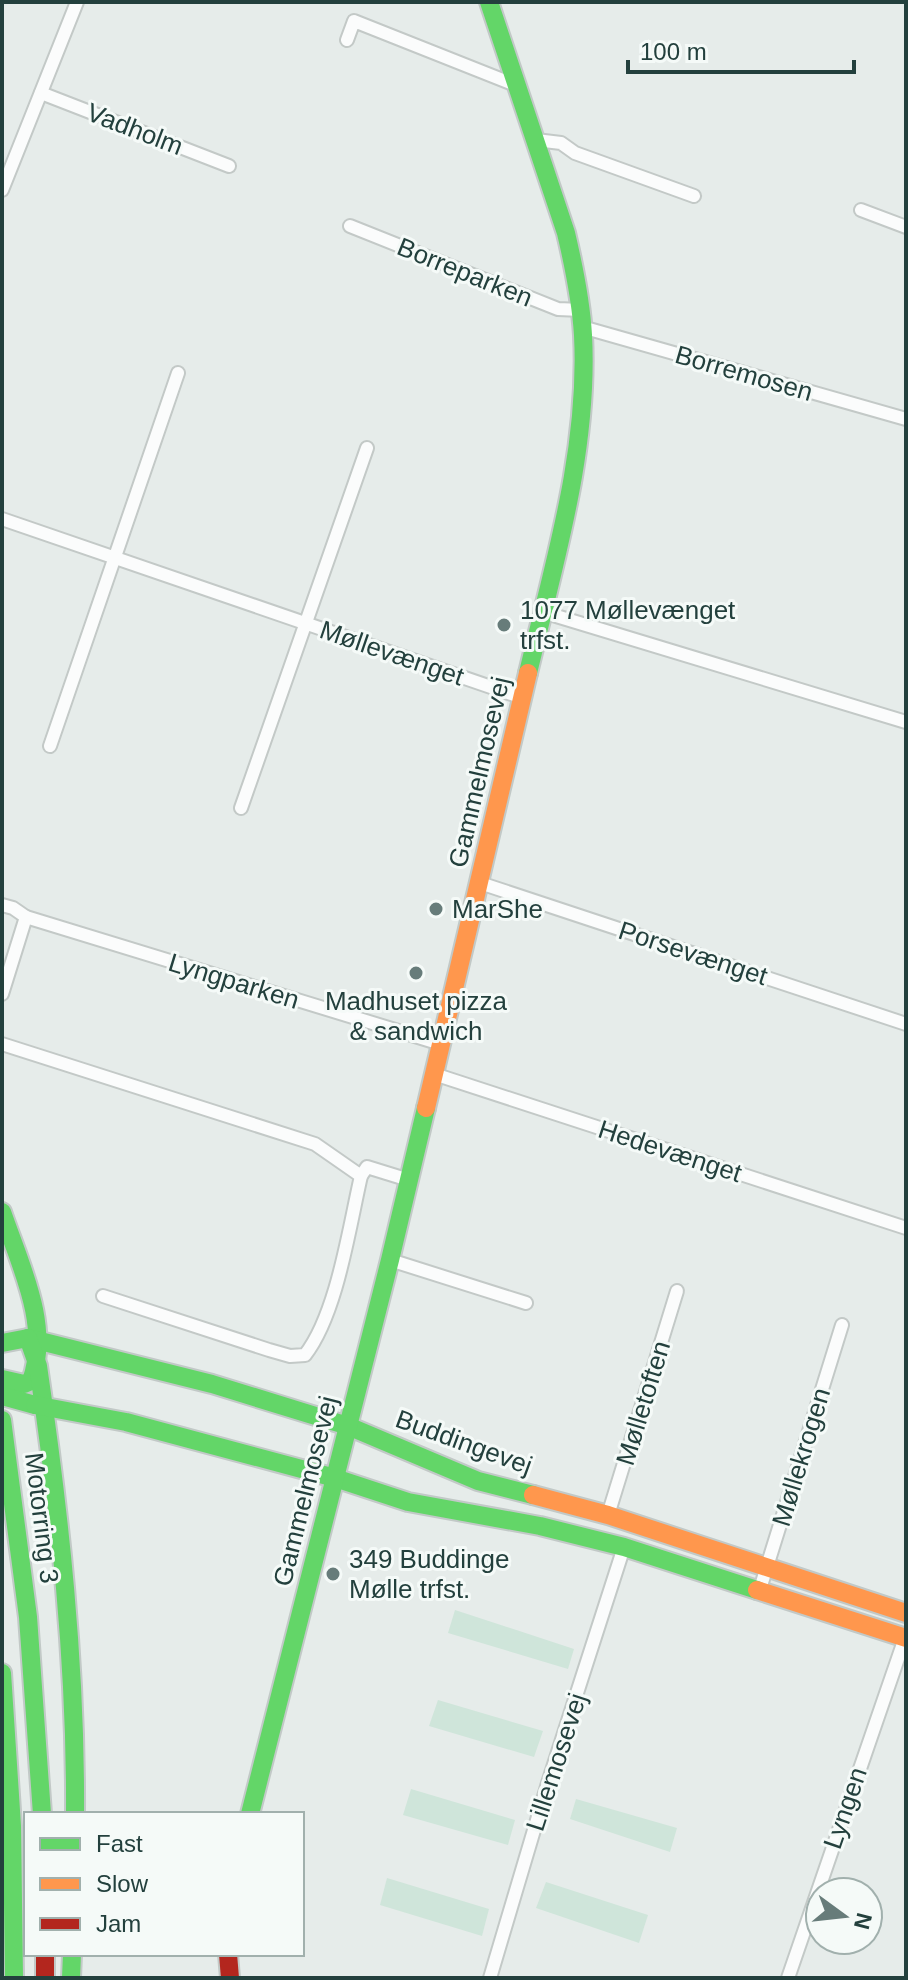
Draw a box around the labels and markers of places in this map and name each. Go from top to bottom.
place label: 1077 Møllevænget trfst. [520,595,736,655]
marker: 1077 Møllevænget trfst. [495,616,513,634]
place label: MarShe [452,894,543,924]
marker: MarShe [427,900,445,918]
marker: Madhuset pizza & sandwich [407,964,425,982]
place label: Madhuset pizza & sandwich [325,986,508,1046]
place label: 349 Buddinge Mølle trfst. [349,1544,509,1604]
marker: 349 Buddinge Mølle trfst. [324,1565,342,1583]

